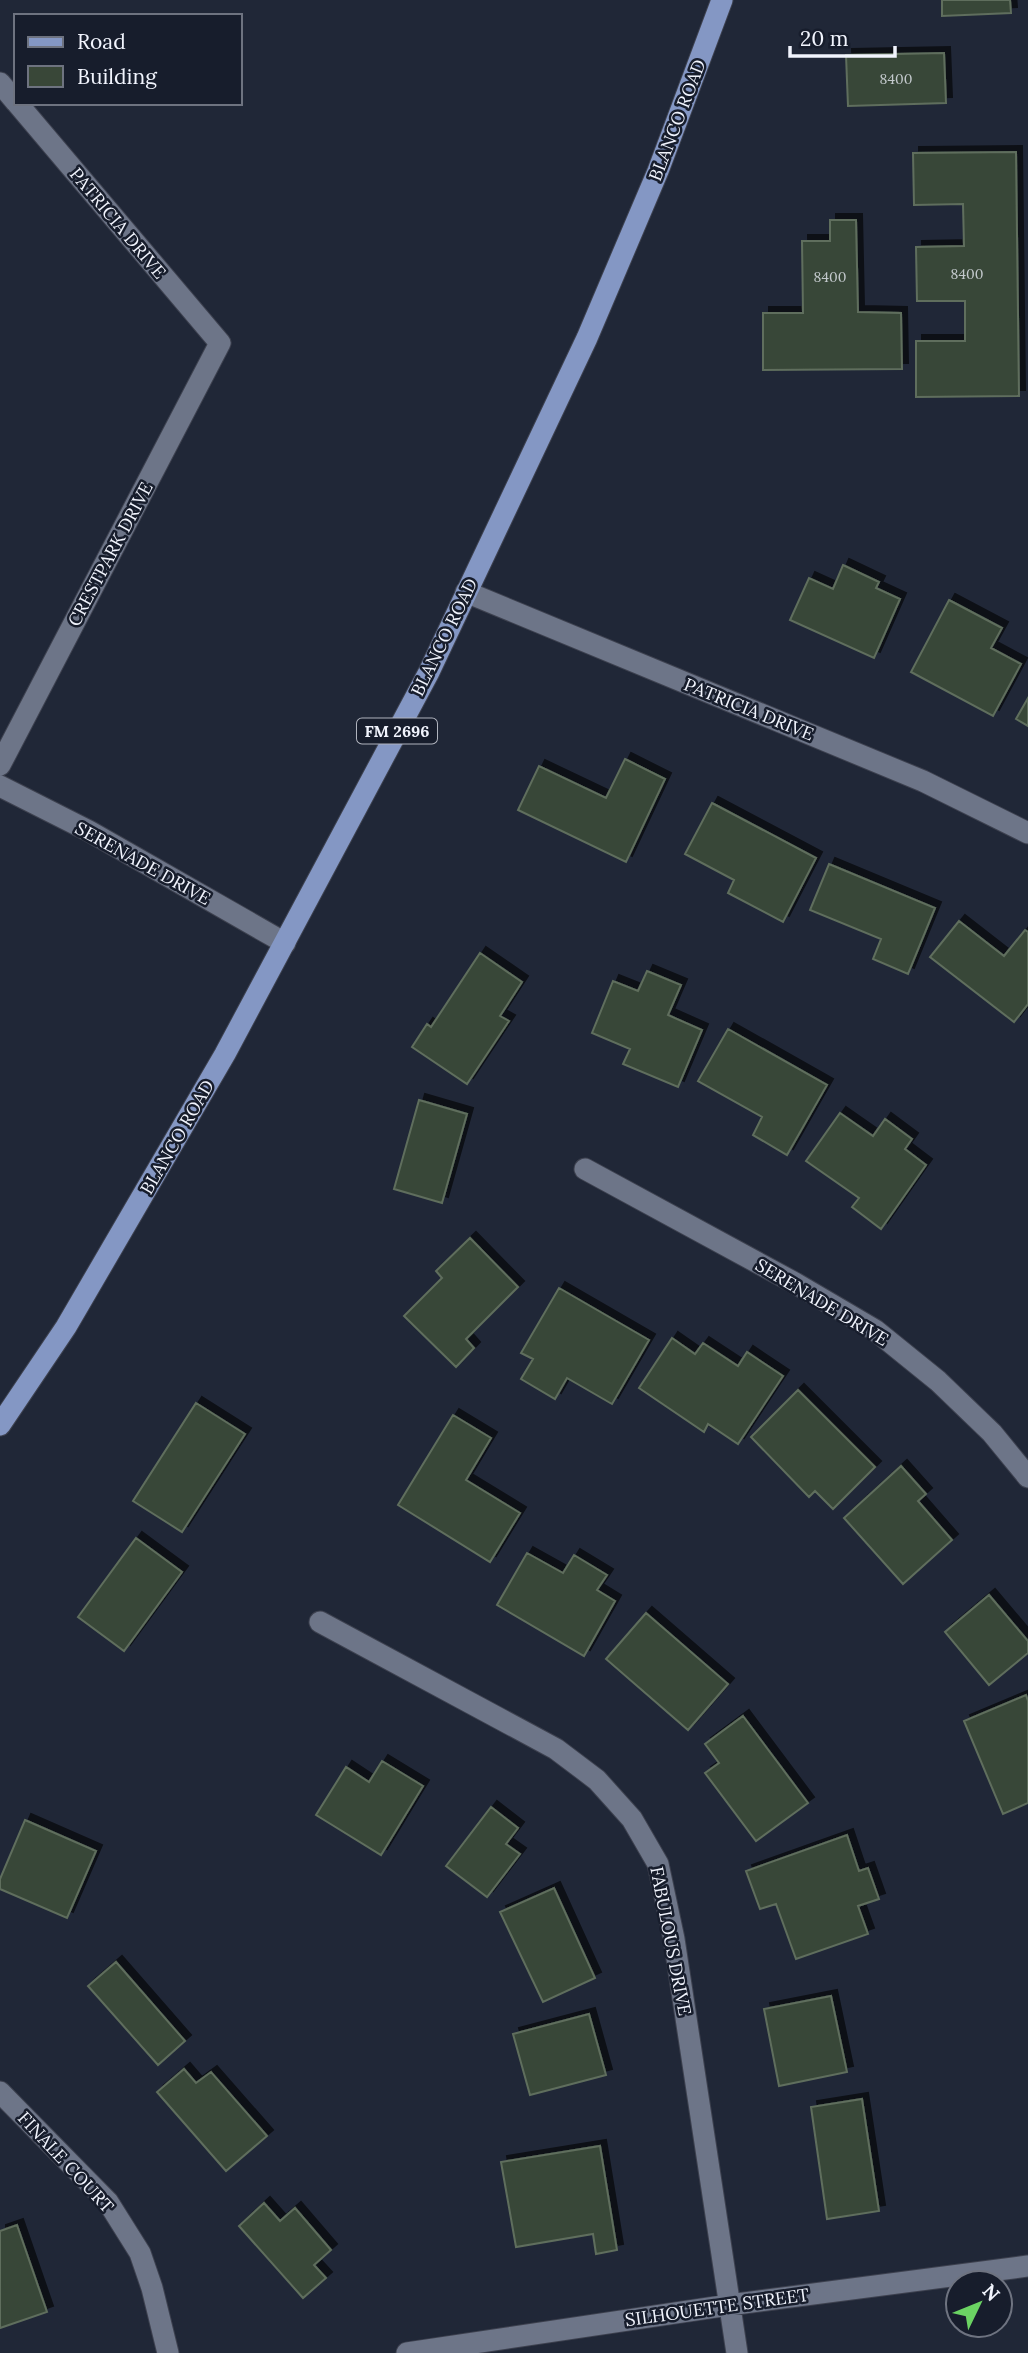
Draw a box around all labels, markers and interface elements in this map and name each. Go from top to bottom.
legend [14,14,242,105]
scale bar [790,14,895,58]
text: 20 m [800,25,849,52]
text: Road [77,28,126,55]
street label: BLANCO ROAD [643,56,711,184]
text: Building [77,63,157,90]
house number: 8400 [880,70,912,88]
street label: PATRICIA DRIVE [65,163,171,283]
house number: 8400 [951,265,983,283]
house number: 8400 [814,268,846,286]
street label: CRESTPARK DRIVE [62,478,158,630]
street label: BLANCO ROAD [406,574,482,700]
street label: PATRICIA DRIVE [681,672,817,746]
road number: FM 2696 [357,718,437,744]
street label: SERENADE DRIVE [71,816,215,910]
street label: BLANCO ROAD [135,1076,219,1198]
street label: SERENADE DRIVE [751,1253,893,1351]
street label: FABULOUS DRIVE [645,1865,697,2017]
street label: FINALE COURT [13,2106,119,2218]
north arrow [944,2269,1014,2339]
text: N [978,2279,1005,2306]
street label: SILHOUETTE STREET [624,2283,811,2331]

